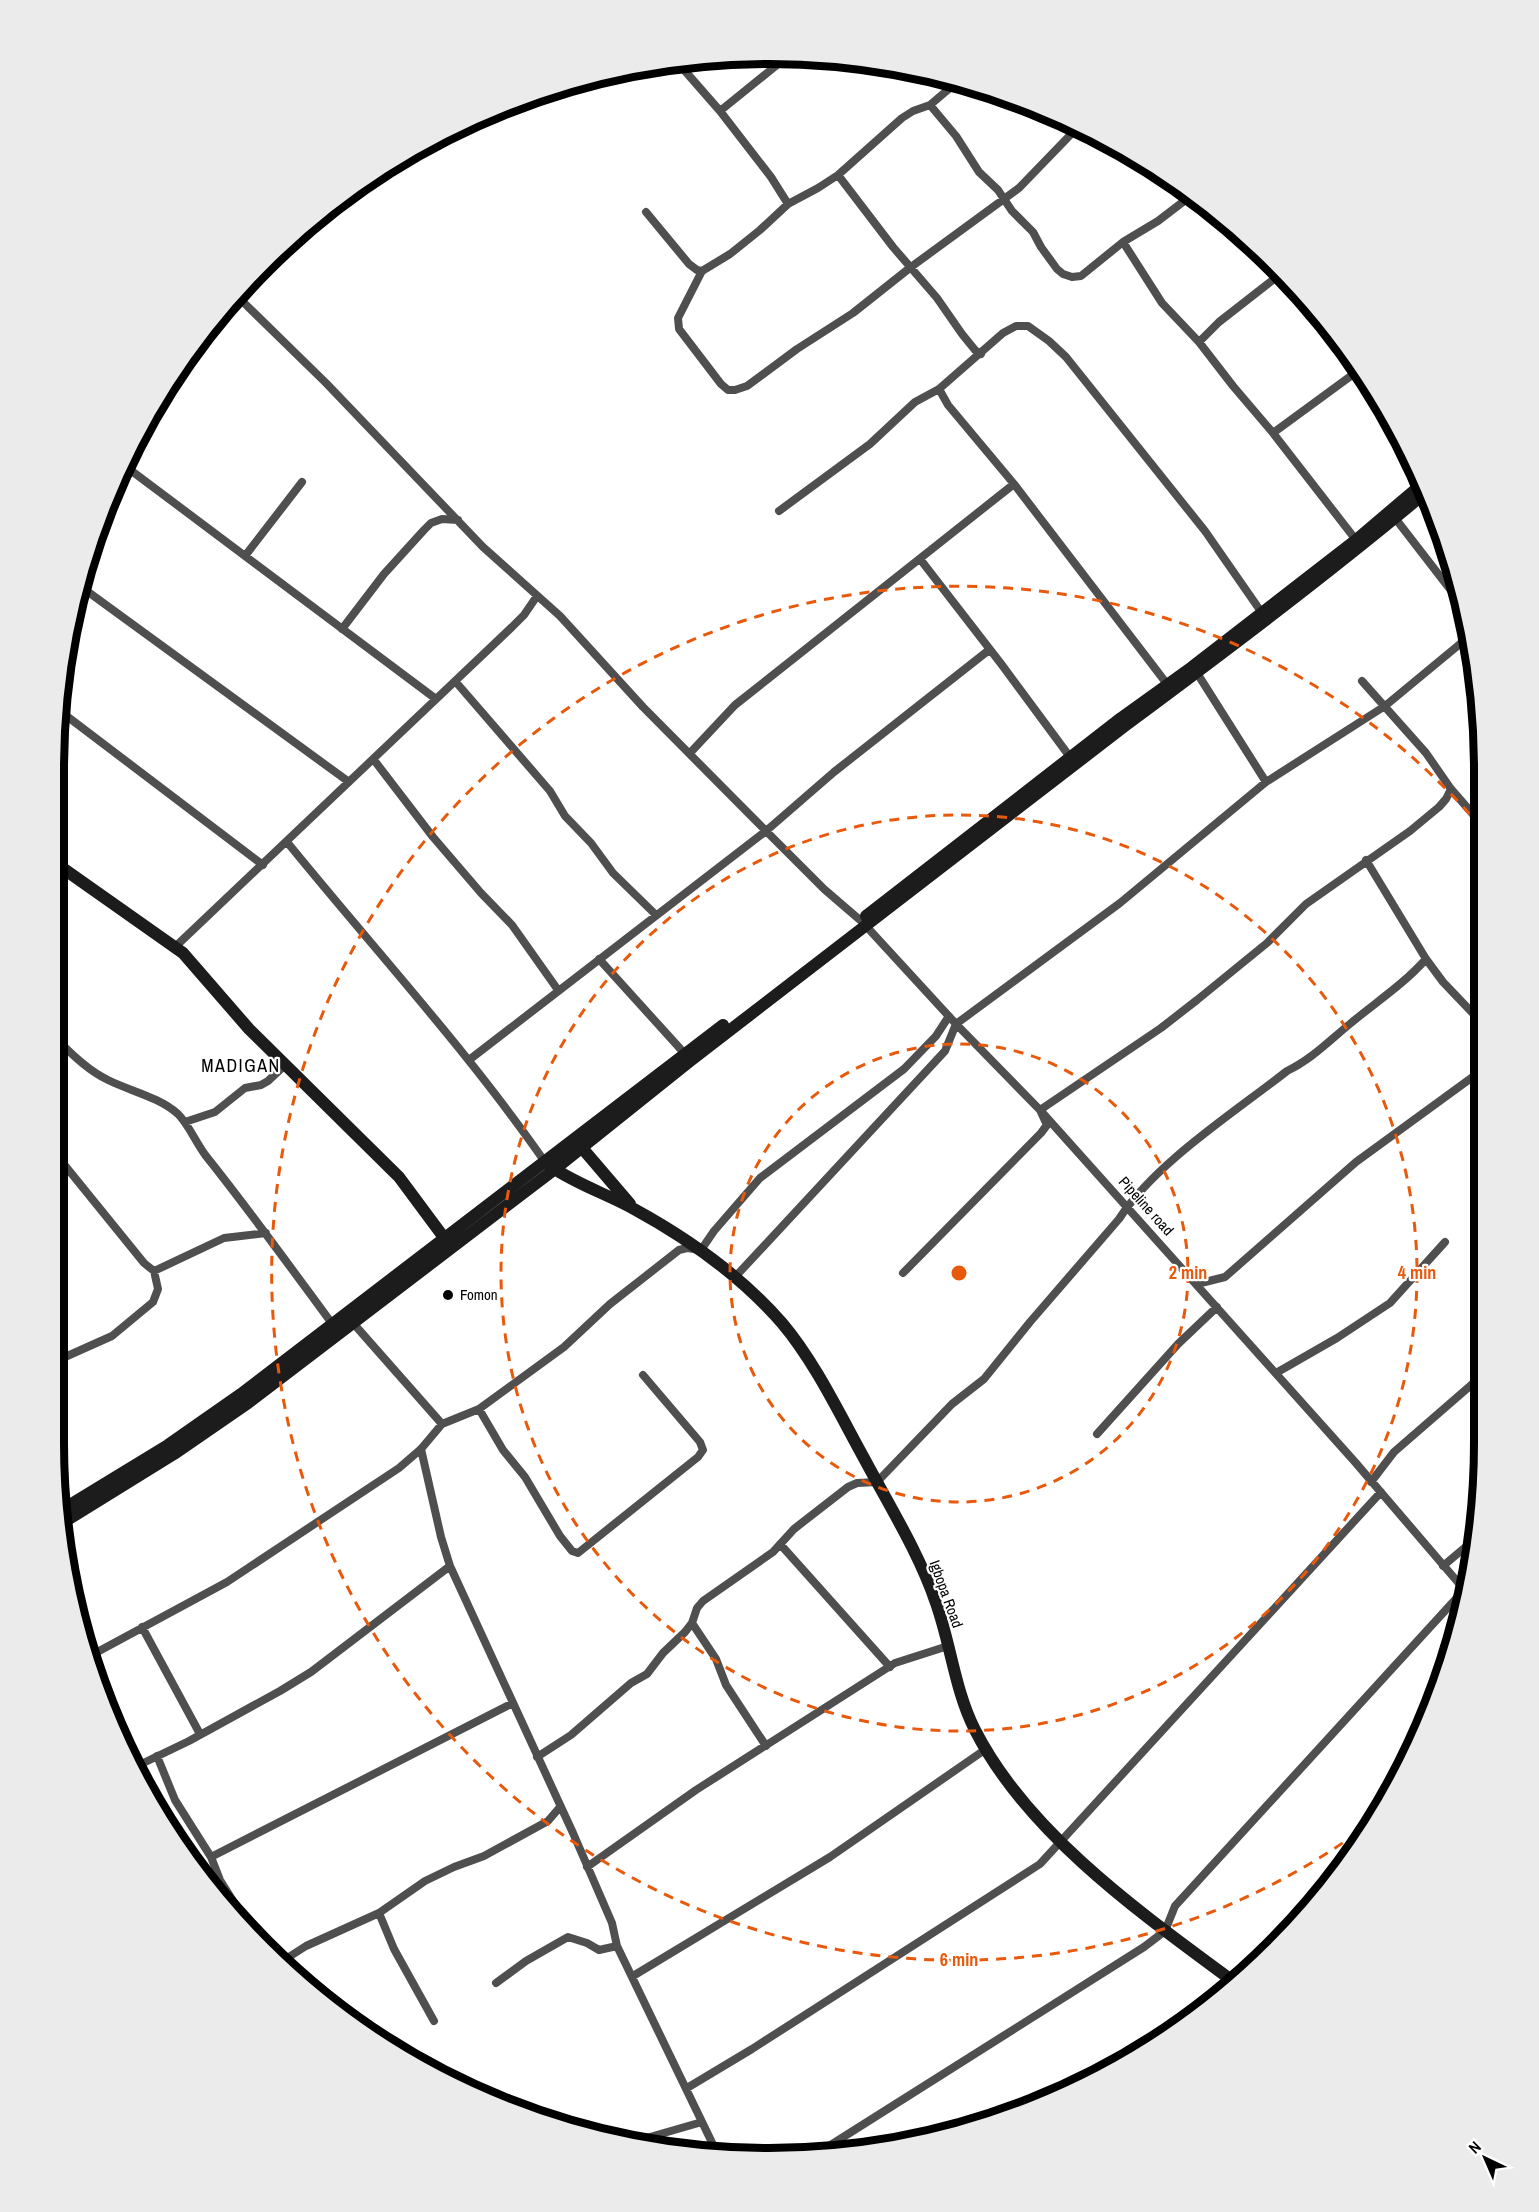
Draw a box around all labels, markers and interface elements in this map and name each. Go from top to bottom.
district label: MADIGAN [201,1053,281,1078]
street label: Pipeline road [1114,1171,1179,1240]
text: 2 min [1169,1260,1207,1285]
text: 4 min [1398,1260,1436,1285]
centre of rings [949,1263,969,1283]
place label: Fomon [460,1284,498,1305]
marker: Fomon [441,1288,455,1302]
street label: Igbopa Road [925,1557,968,1631]
text: 6 min [940,1947,978,1972]
north arrow [1455,2128,1515,2188]
text: N [1464,2136,1486,2158]

